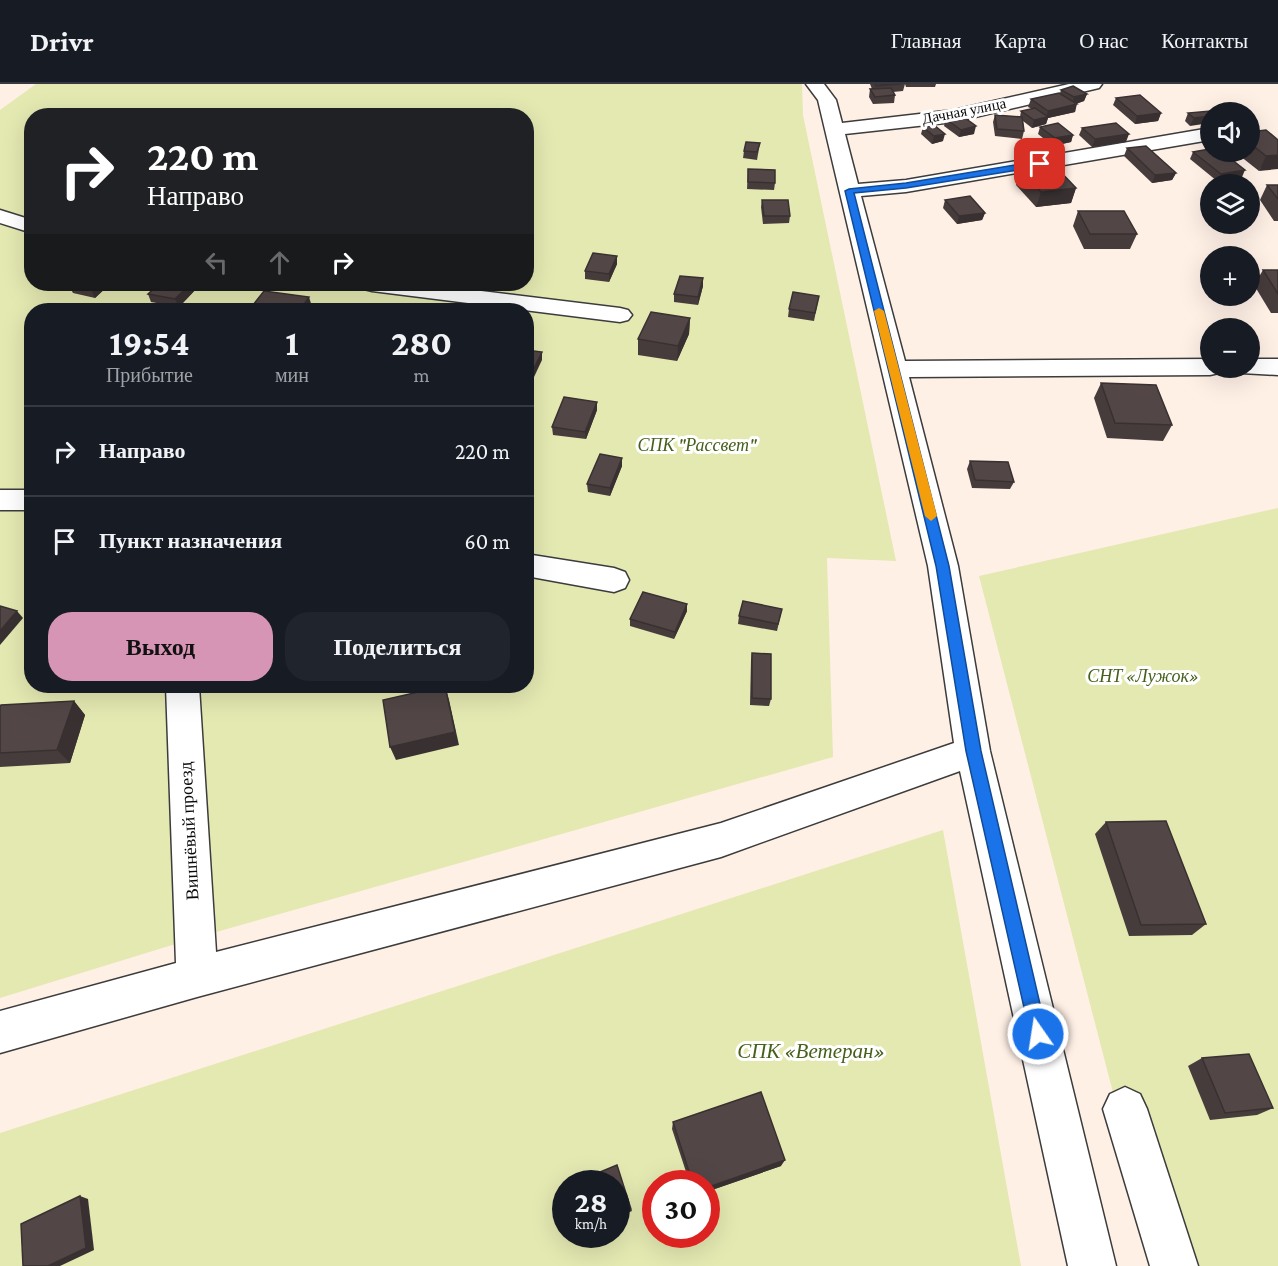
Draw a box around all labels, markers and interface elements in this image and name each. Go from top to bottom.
text: Drivr [30,26,94,57]
text: Главная [891,29,961,53]
text: Карта [994,29,1046,53]
text: О нас [1079,29,1128,53]
text: Контакты [1161,29,1248,53]
street label: Дачная улица [921,95,1008,127]
map controls [1200,102,1260,378]
button: sound [1200,102,1260,162]
icon: right [48,132,126,210]
text: 220 m [147,132,258,179]
pin [1014,138,1065,189]
icon: arrive [1023,147,1056,180]
button: layers [1200,174,1260,234]
text: Направо [147,181,244,211]
icon: left [200,246,233,279]
icon: ahead [263,246,296,279]
icon: right [326,246,359,279]
button: + [1200,246,1260,306]
button: − [1200,318,1260,378]
text: 19:54 [109,323,190,363]
text: 1 [285,323,299,363]
text: 280 [391,323,452,363]
text: Прибытие [106,364,193,386]
text: мин [275,364,309,386]
text: m [413,364,430,386]
icon: right [48,435,81,468]
park label: СПК "Рассвет" [638,435,757,455]
text: Направо [99,438,185,463]
text: 220 m [455,439,510,464]
icon: arrive [48,525,81,558]
text: Пункт назначения [99,528,282,553]
text: 60 m [465,529,510,554]
button: Выход [48,612,273,681]
button: Поделиться [285,612,510,681]
park label: СНТ «Лужок» [1087,666,1199,686]
street label: Вишнёвый проезд [175,761,203,901]
position arrow [1006,1002,1070,1066]
park label: СПК «Ветеран» [737,1039,885,1063]
speed limit sign: 30 [642,1170,720,1248]
text: 28 [575,1185,607,1218]
text: km/h [575,1216,607,1232]

